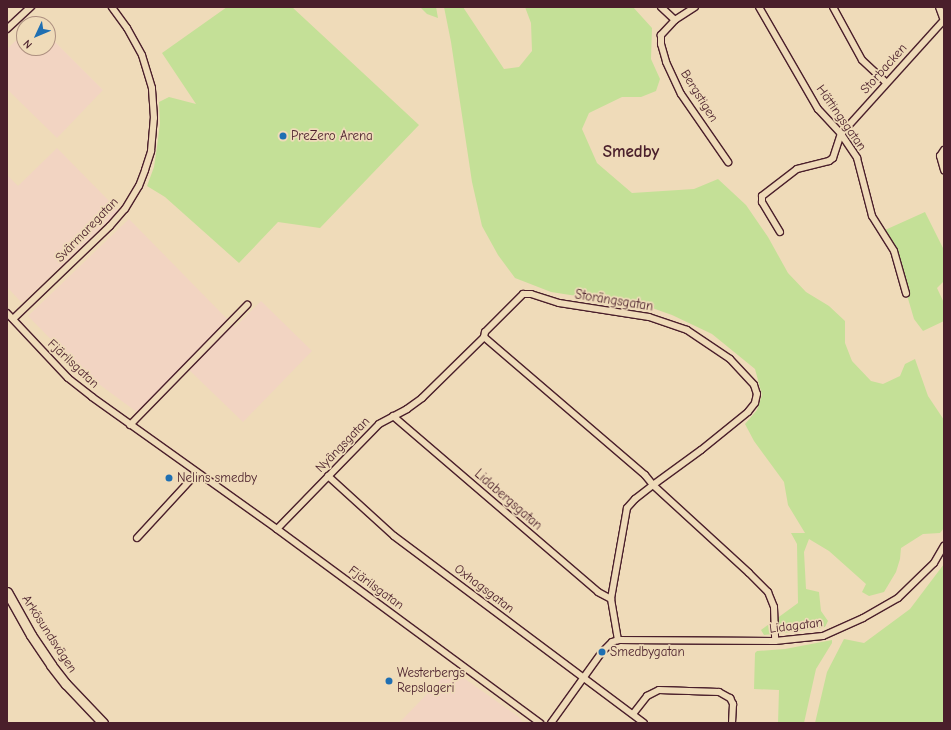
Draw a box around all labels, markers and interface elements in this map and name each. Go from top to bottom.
north arrow [16,16,56,56]
text: N [21,37,35,51]
street label: Storbacken [857,41,911,97]
street label: Bergstigen [677,67,721,125]
street label: Hättingsgatan [813,82,869,154]
place label: PreZero Arena [291,128,373,144]
marker: PreZero Arena [278,131,288,141]
district label: Smedby [603,142,659,162]
street label: Svärmaregatan [52,194,122,266]
street label: Storängsgatan [574,287,654,315]
street label: Fjärilsgatan [44,336,102,392]
street label: Nyängsgatan [313,414,373,476]
street label: Lidabergsgatan [471,466,545,534]
place label: Nelins smedby [177,470,257,486]
marker: Nelins smedby [164,473,174,483]
street label: Oxhagsgatan [451,561,517,617]
street label: Fjärilsgatan [345,563,407,613]
street label: Arkösundsvägen [18,592,80,676]
street label: Lidagatan [768,615,824,637]
place label: Smedbygatan [610,644,685,660]
marker: Smedbygatan [597,647,607,657]
place label: Westerbergs Repslageri [397,666,465,697]
marker: Westerbergs Repslageri [384,676,394,686]

